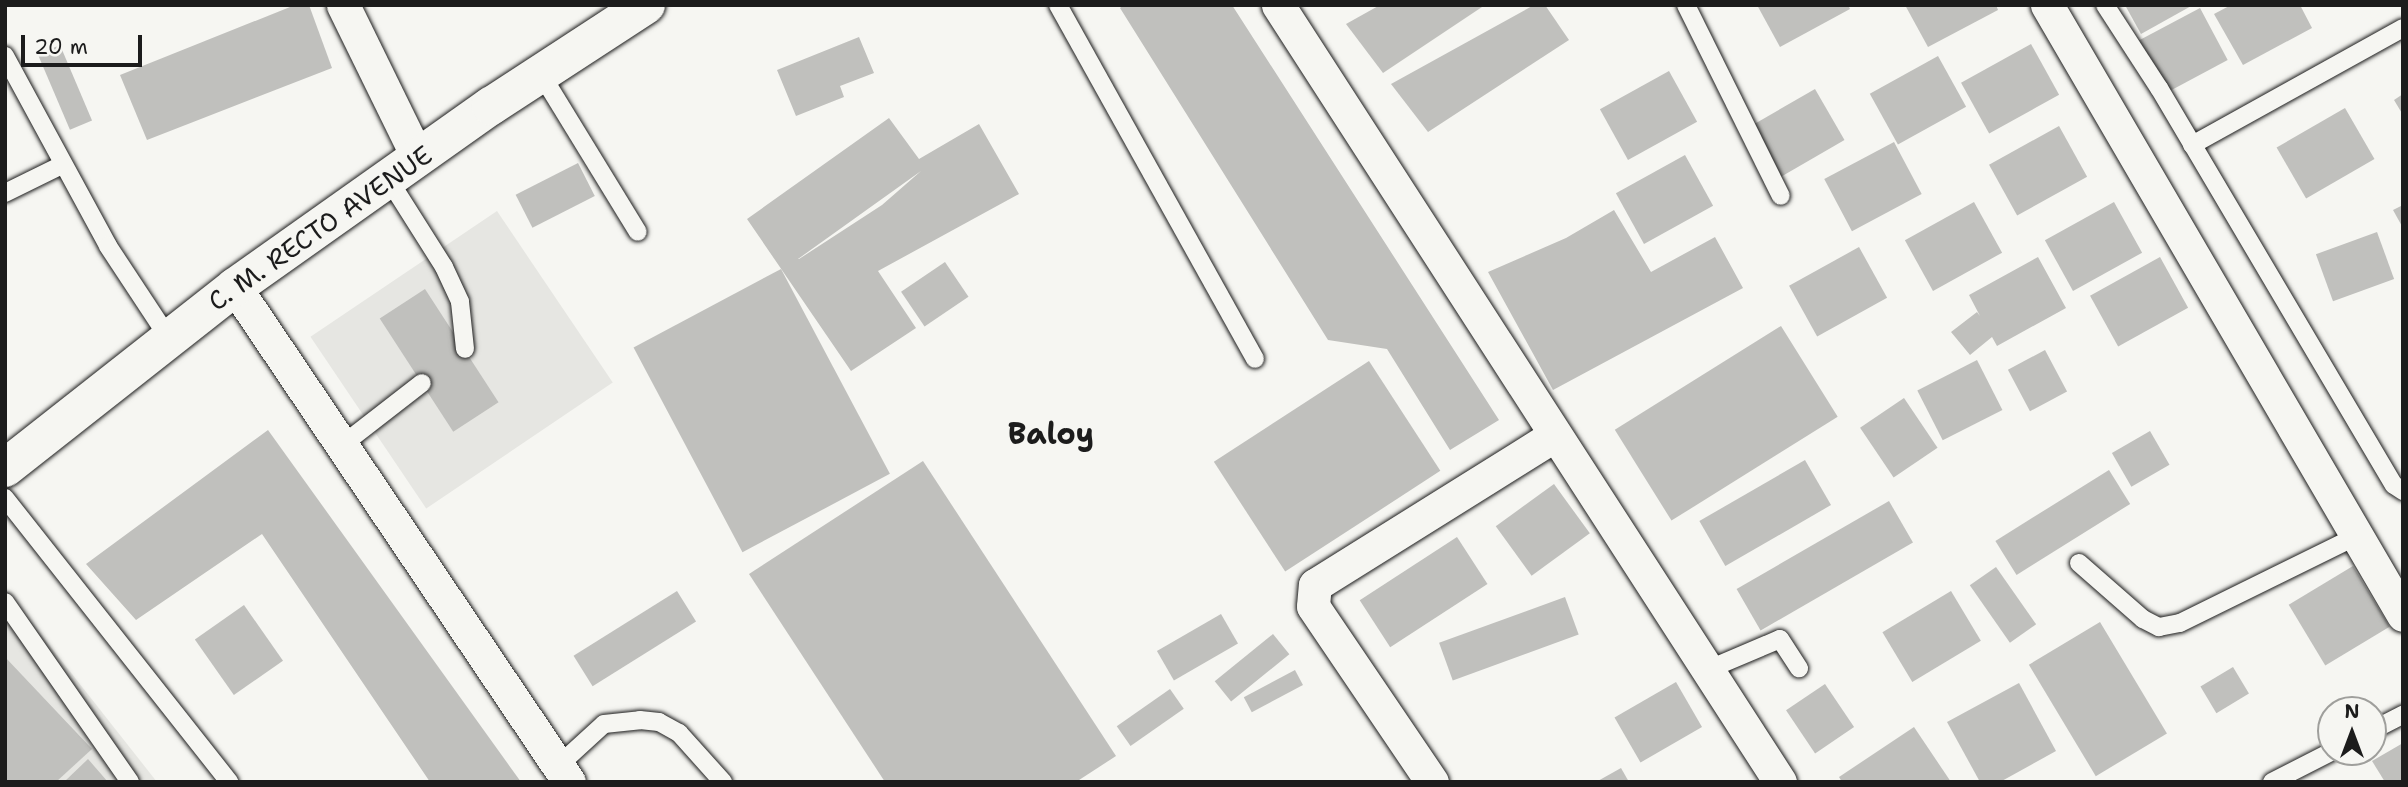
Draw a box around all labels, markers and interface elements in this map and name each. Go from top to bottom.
scale bar [24,21,145,65]
text: 20 m [34,33,88,61]
street label: C. M. RECTO AVENUE [202,139,438,317]
district label: Baloy [1008,416,1094,452]
north arrow [2317,696,2387,766]
text: N [2344,699,2360,724]

